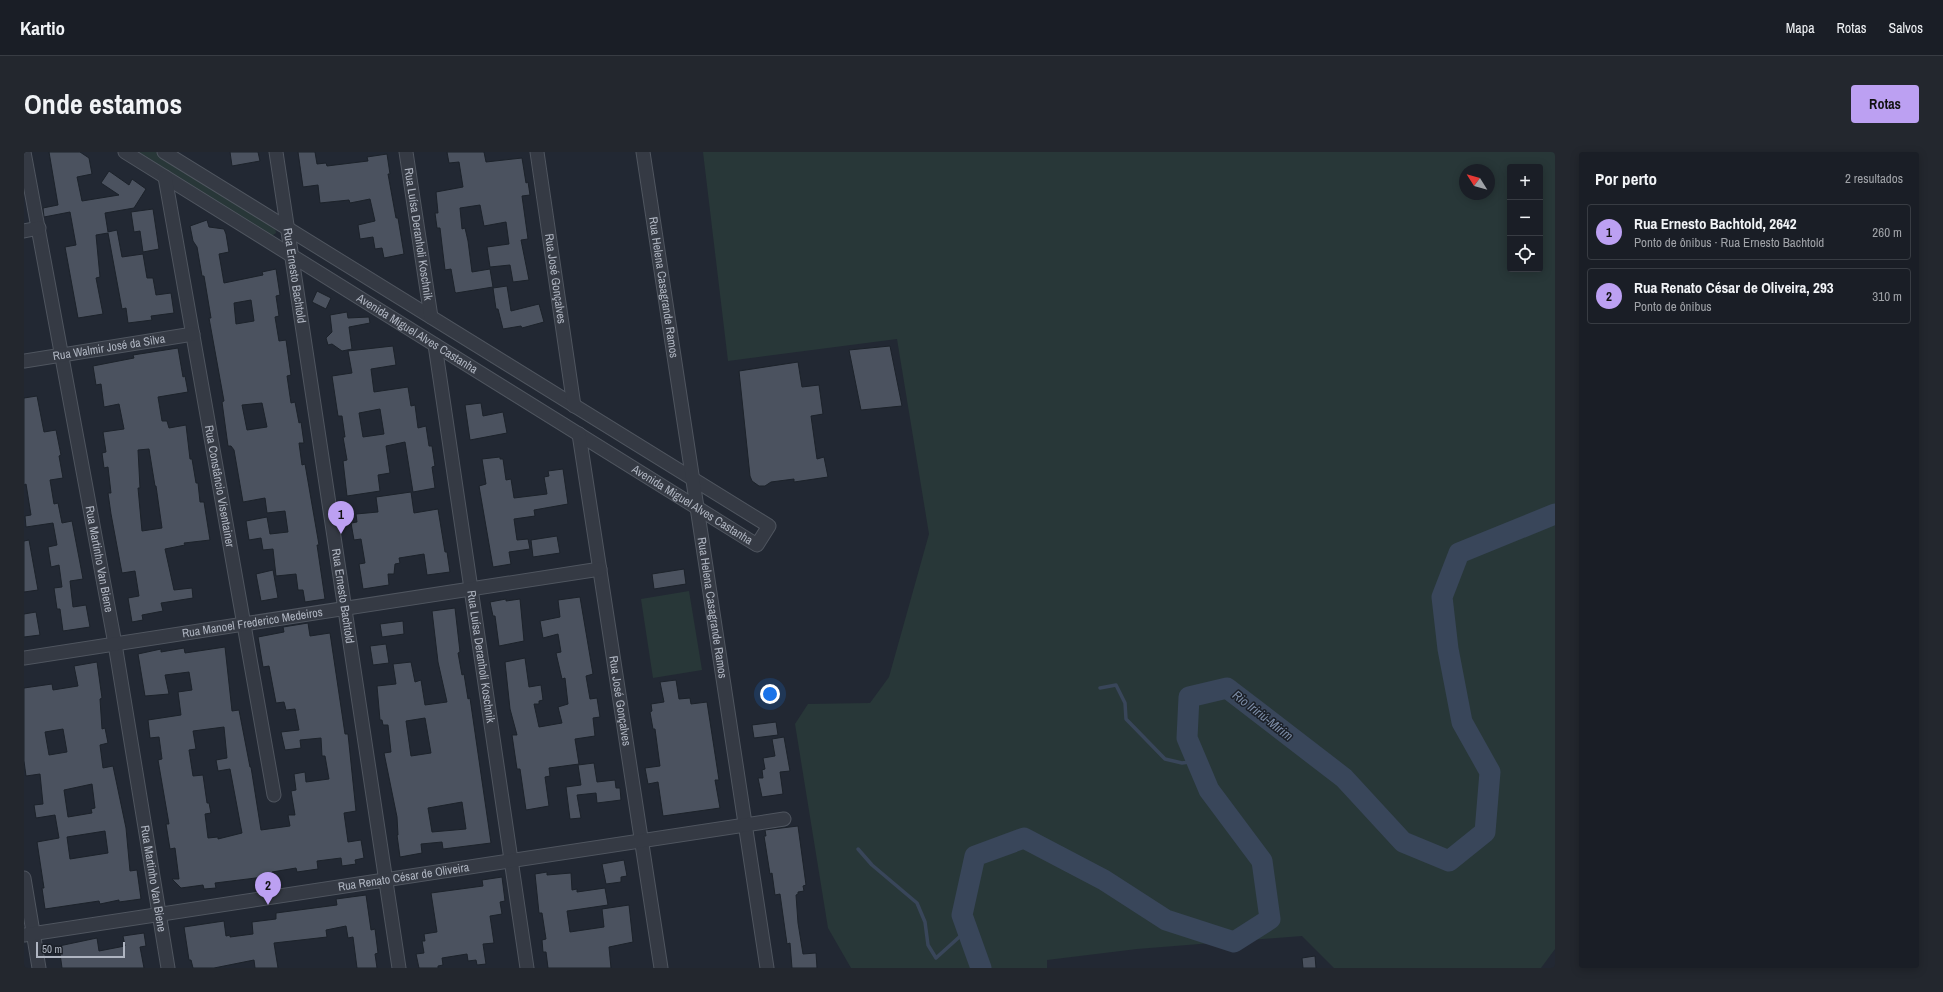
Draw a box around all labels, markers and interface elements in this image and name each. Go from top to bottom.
text: Kartio [20,15,65,41]
text: Mapa [1786,19,1815,37]
text: Rotas [1837,19,1867,37]
text: Salvos [1889,19,1923,37]
text: Onde estamos [24,85,182,123]
button: Rotas [1851,85,1919,123]
north arrow [1459,164,1495,200]
map controls [1507,164,1543,272]
button: + [1507,164,1543,200]
street label: Rua Luísa Deranholi Koschnik [401,167,436,301]
text: Por perto [1595,167,1657,190]
text: 2 resultados [1845,170,1903,187]
button: − [1507,200,1543,236]
text: Rua Ernesto Bachtold, 2642 [1634,213,1797,234]
street label: Rua Helena Casagrande Ramos [645,216,682,359]
text: 1 [1606,224,1612,241]
text: 260 m [1872,224,1902,241]
street label: Rua Ernesto Bachtold [280,227,310,324]
street label: Rua José Gonçalves [541,233,570,325]
text: Ponto de ônibus · Rua Ernesto Bachtold [1634,234,1824,251]
button: locate [1507,236,1543,272]
text: Rua Renato César de Oliveira, 293 [1634,277,1834,298]
text: 2 [1606,288,1612,305]
text: 310 m [1872,288,1902,305]
street label: Avenida Miguel Alves Castanha [353,289,481,378]
text: Ponto de ônibus [1634,298,1712,315]
street label: Rua Walmir José da Silva [52,330,167,364]
street label: Rua Constâncio Visentainer [201,424,238,549]
street label: Avenida Miguel Alves Castanha [628,461,756,549]
pin: 1 [328,501,354,534]
street label: Rua Martinho Van Biene [82,505,117,614]
street label: Rua Helena Casagrande Ramos [694,536,731,679]
street label: Rua Ernesto Bachtold [328,547,358,645]
street label: Rua Luísa Deranholi Koschnik [463,589,499,724]
street label: Rua Manoel Frederico Medeiros [181,604,324,641]
street label: Rua José Gonçalves [605,655,635,747]
your location [760,684,780,704]
water label: Rio Iririú-Mirim [1229,686,1296,744]
street label: Rua Martinho Van Biene [137,824,170,933]
street label: Rua Renato César de Oliveira [337,859,471,895]
pin: 2 [255,872,281,905]
scale bar [36,940,125,959]
text: 50 m [42,942,62,956]

